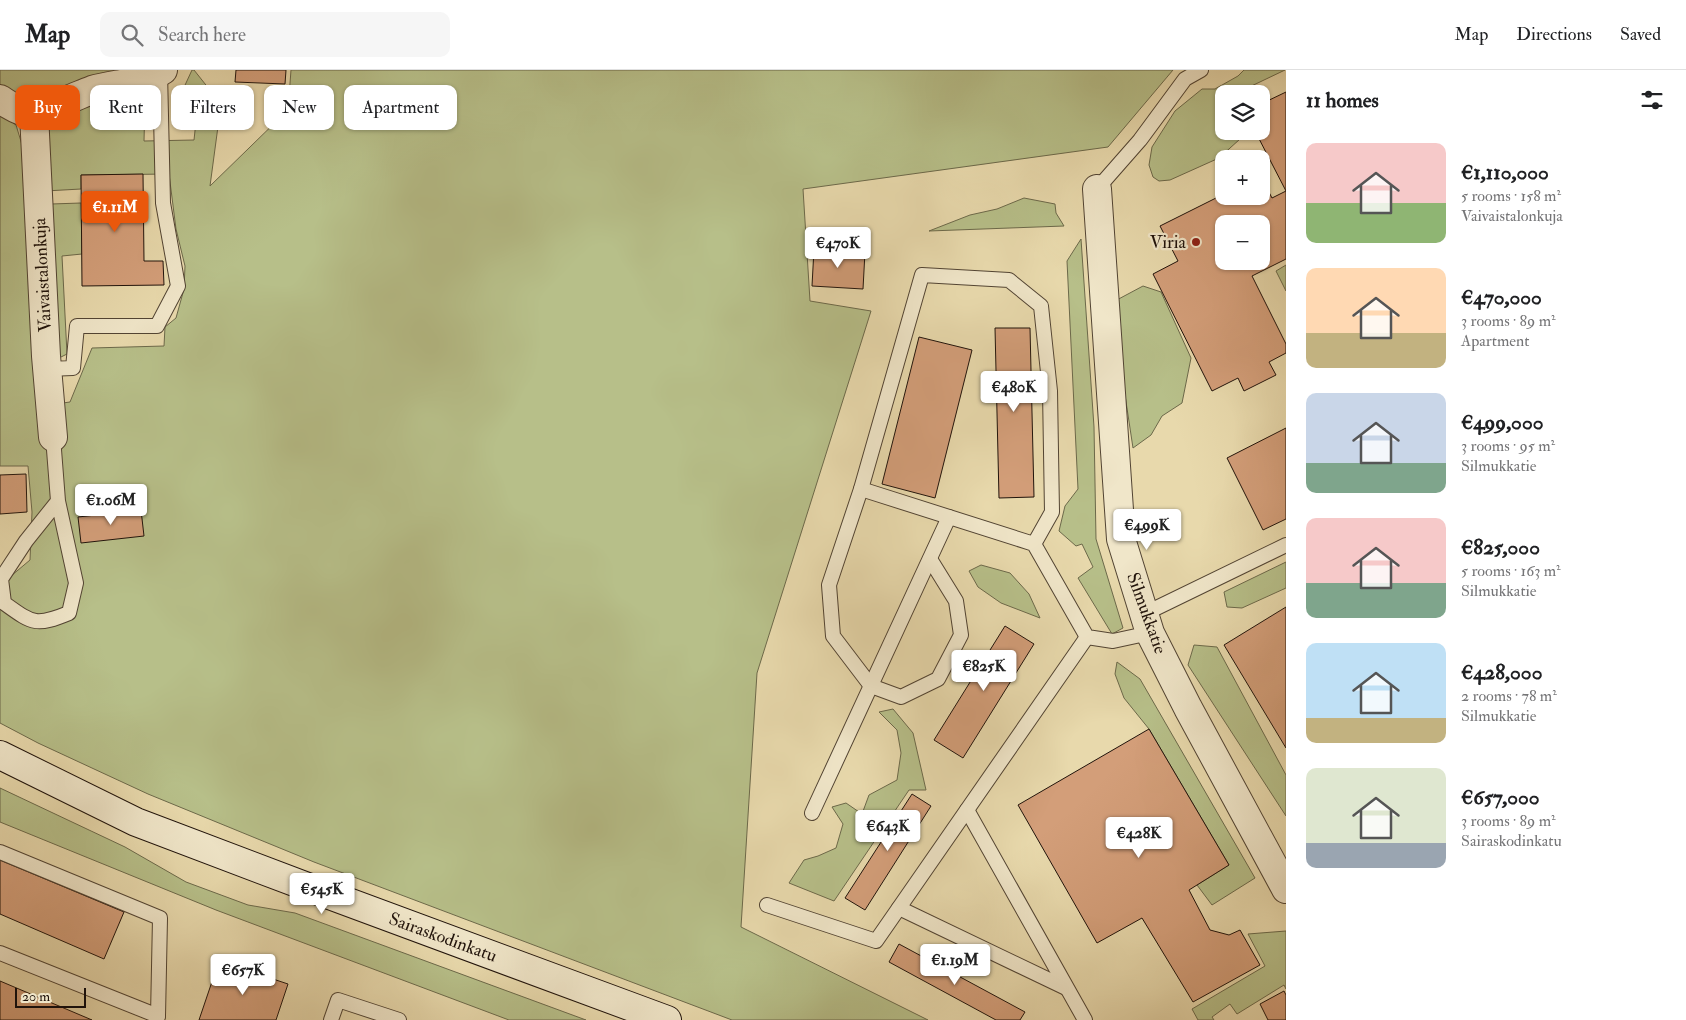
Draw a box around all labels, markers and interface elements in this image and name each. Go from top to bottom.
search box [100,12,450,57]
text: Map [25,19,70,50]
icon: search [118,21,146,49]
text: Search here [158,23,246,47]
text: Map [1455,23,1488,46]
text: Directions [1516,23,1592,46]
text: Saved [1620,23,1661,46]
chip: Buy [15,85,80,130]
chip: Rent [90,85,161,130]
chip: Filters [171,85,254,130]
chip: New [264,85,334,130]
chip: Apartment [344,85,457,130]
map controls [1215,85,1270,270]
button: layers [1215,85,1270,140]
icon: filters [1638,86,1666,114]
text: 11 homes [1306,87,1379,114]
button: + [1215,150,1270,205]
text: €1,110,000 [1461,159,1549,186]
icon: home [1346,163,1406,223]
text: 5 rooms · 158 m² [1461,186,1561,206]
pin: €1.11M [74,190,156,233]
text: €1.11M [92,197,138,217]
text: Vaivaistalonkuja [1461,206,1563,226]
button: − [1215,215,1270,270]
street label: Vaivaistalonkuja [28,217,57,333]
pin: €470K [803,226,873,269]
place label: Viria [1150,231,1187,254]
text: €470K [816,233,860,253]
marker: Viria [1190,236,1202,248]
text: €470,000 [1461,284,1542,311]
icon: home [1346,288,1406,348]
text: 3 rooms · 89 m² [1461,311,1556,331]
text: Apartment [1461,331,1529,351]
pin: €480K [979,370,1049,413]
text: €480K [992,377,1036,397]
text: €499,000 [1461,409,1543,436]
icon: home [1346,413,1406,473]
text: 3 rooms · 95 m² [1461,436,1555,456]
text: Silmukkatie [1461,456,1536,476]
pin: €1.06M [70,484,152,526]
text: €1.06M [86,490,136,510]
pin: €499K [1112,508,1182,551]
text: €499K [1124,515,1170,535]
text: €825,000 [1461,534,1540,561]
icon: home [1346,538,1406,598]
text: 5 rooms · 163 m² [1461,561,1561,581]
street label: Silmukkatie [1121,569,1172,657]
text: Silmukkatie [1461,581,1536,601]
pin: €825K [949,650,1019,692]
text: €825K [962,656,1006,676]
text: €428,000 [1461,659,1542,686]
icon: home [1346,663,1406,723]
text: 2 rooms · 78 m² [1461,686,1557,706]
text: Silmukkatie [1461,706,1536,726]
text: €657,000 [1461,784,1540,811]
icon: home [1346,788,1406,848]
pin: €643K [853,810,923,852]
text: 3 rooms · 89 m² [1461,811,1556,831]
text: €643K [866,816,910,836]
pin: €428K [1104,816,1174,859]
text: €428K [1117,823,1161,843]
text: Sairaskodinkatu [1461,831,1562,851]
pin: €545K [287,872,357,915]
text: €545K [301,879,343,899]
street label: Sairaskodinkatu [386,907,500,968]
pin: €1.19M [914,944,996,986]
text: €1.19M [931,950,979,970]
pin: €657K [208,954,278,996]
text: €657K [222,960,264,980]
scale bar [15,985,86,1008]
text: 20 m [22,988,50,1005]

